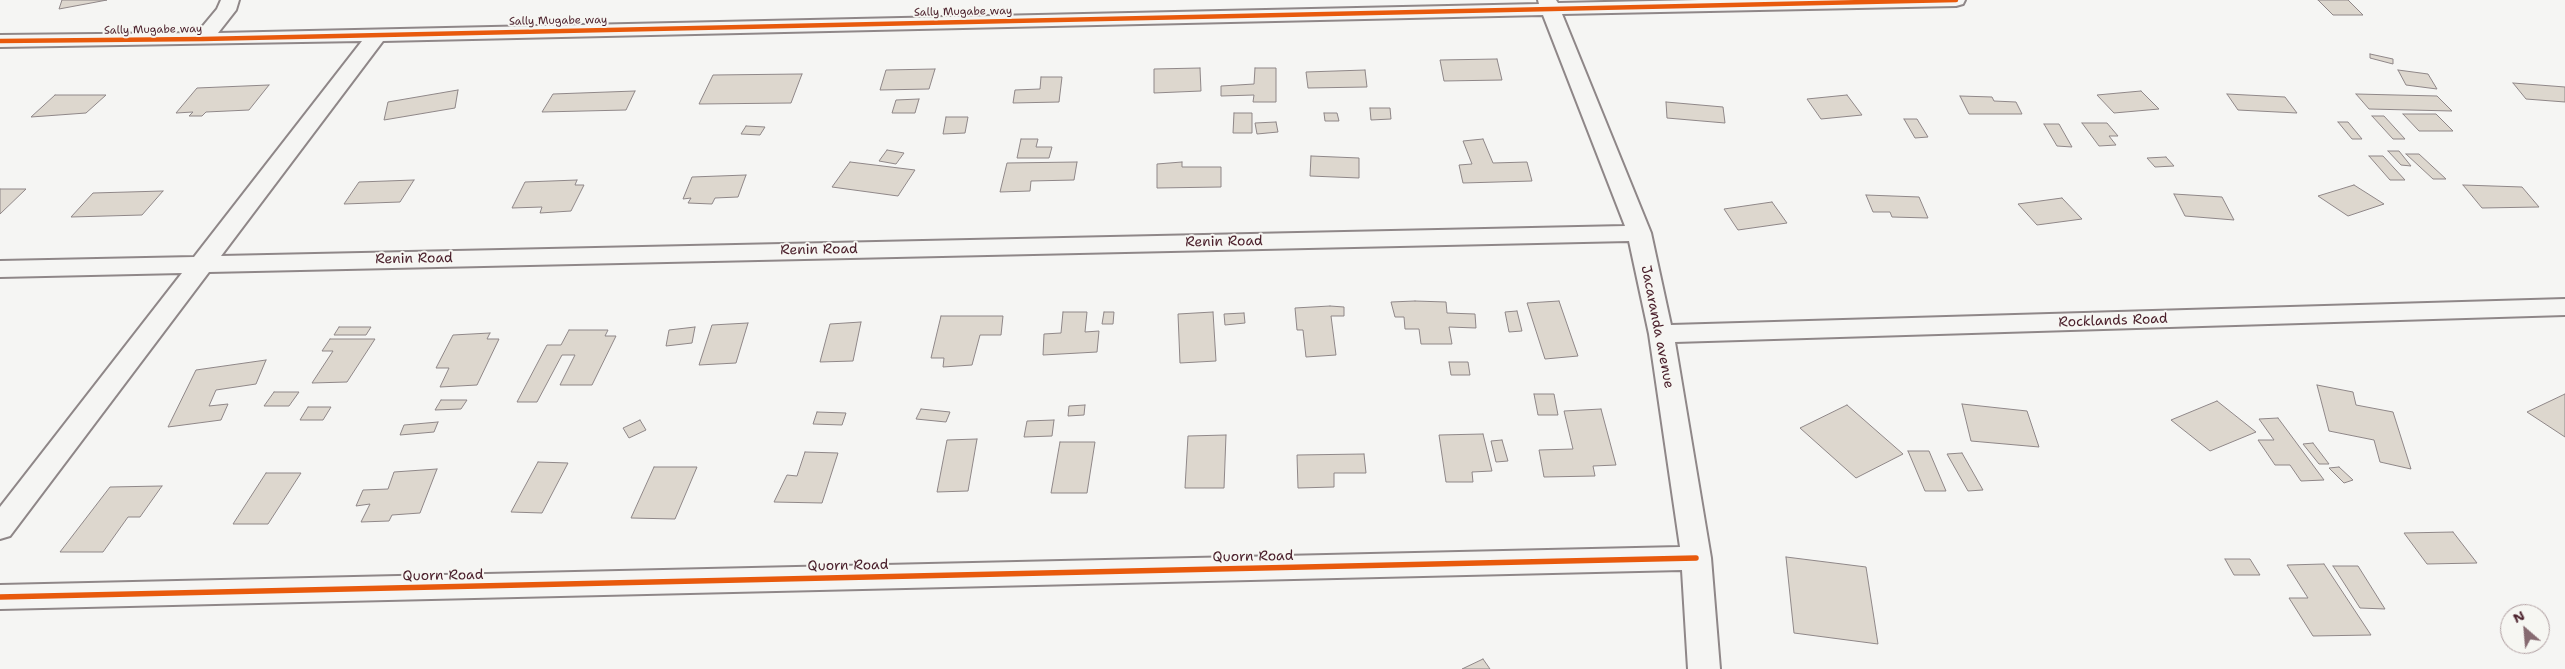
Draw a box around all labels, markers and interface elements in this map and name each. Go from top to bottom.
street label: Sally Mugabe way [914,5,1012,19]
street label: Sally Mugabe way [509,14,607,28]
street label: Sally Mugabe way [104,23,202,37]
street label: Renin Road [1185,233,1263,251]
street label: Renin Road [780,241,858,259]
street label: Renin Road [375,250,453,268]
street label: Jacaranda avenue [1637,264,1677,390]
street label: Rocklands Road [2058,311,2168,331]
street label: Quorn Road [1212,548,1294,566]
street label: Quorn Road [807,557,889,575]
street label: Quorn Road [402,567,484,585]
north arrow [2500,604,2550,654]
text: N [2510,606,2528,627]

